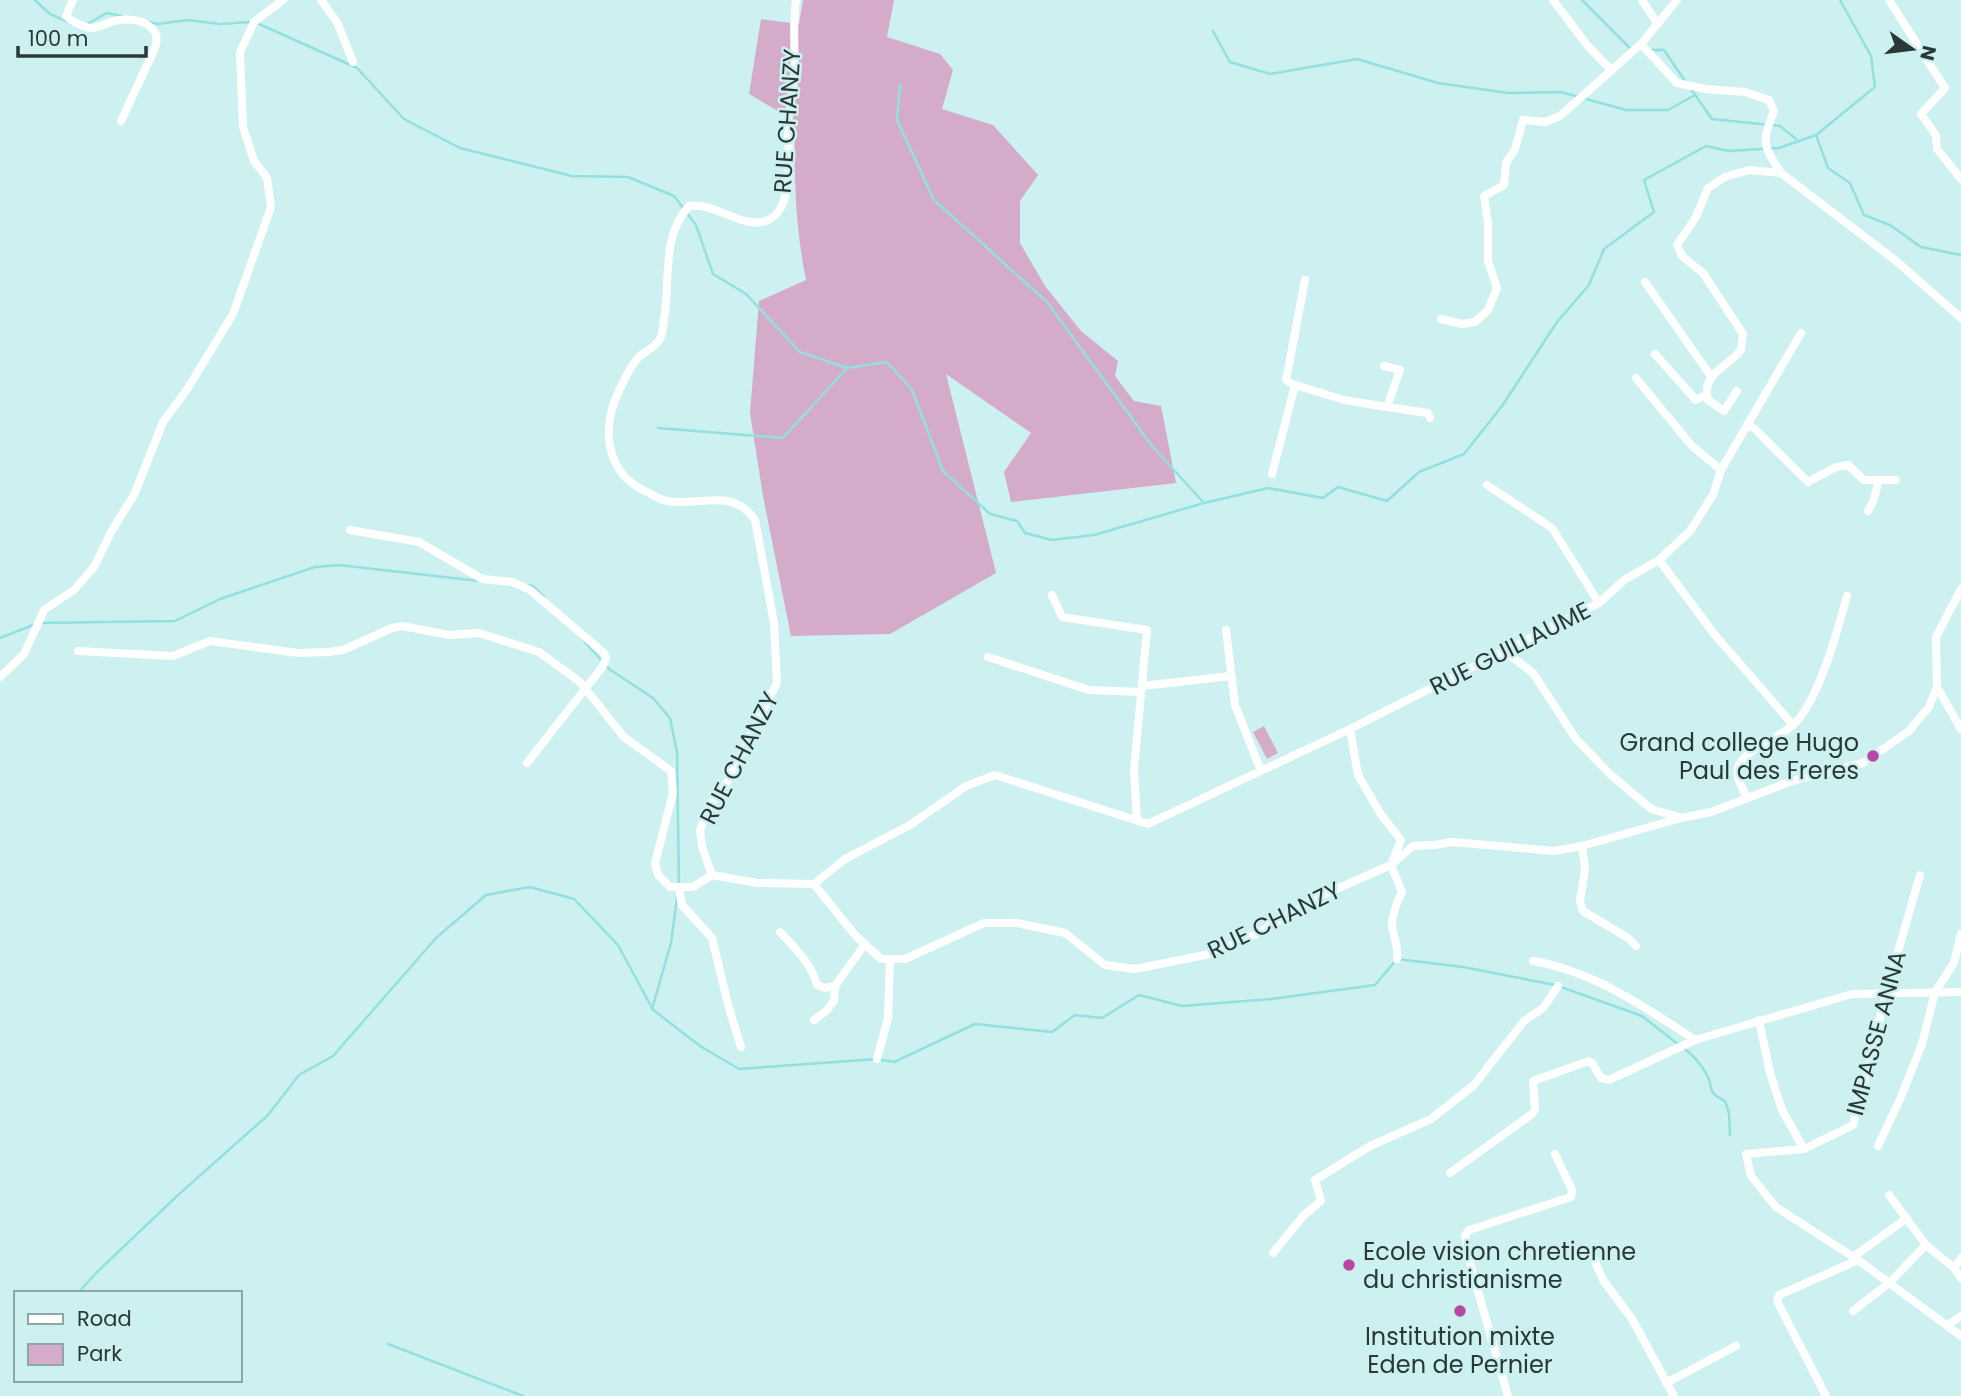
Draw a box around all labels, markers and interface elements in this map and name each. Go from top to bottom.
scale bar [18,14,145,58]
north arrow [1877,14,1947,84]
text: 100 m [28,24,88,53]
text: N [1913,43,1943,63]
street label: RUE CHANZY [765,48,809,194]
street label: RUE GUILLAUME [1424,593,1596,703]
street label: RUE CHANZY [691,686,787,830]
place label: Grand college Hugo Paul des Freres [1619,726,1859,787]
marker: Grand college Hugo Paul des Freres [1865,748,1881,764]
street label: RUE CHANZY [1202,873,1346,967]
street label: IMPASSE ANNA [1838,947,1914,1119]
place label: Ecole vision chretienne du christianisme [1363,1235,1636,1296]
marker: Ecole vision chretienne du christianisme [1341,1257,1357,1273]
legend [14,1291,242,1382]
marker: Institution mixte Eden de Pernier [1452,1303,1468,1319]
text: Road [77,1304,132,1333]
place label: Institution mixte Eden de Pernier [1365,1320,1555,1381]
text: Park [77,1339,122,1368]

